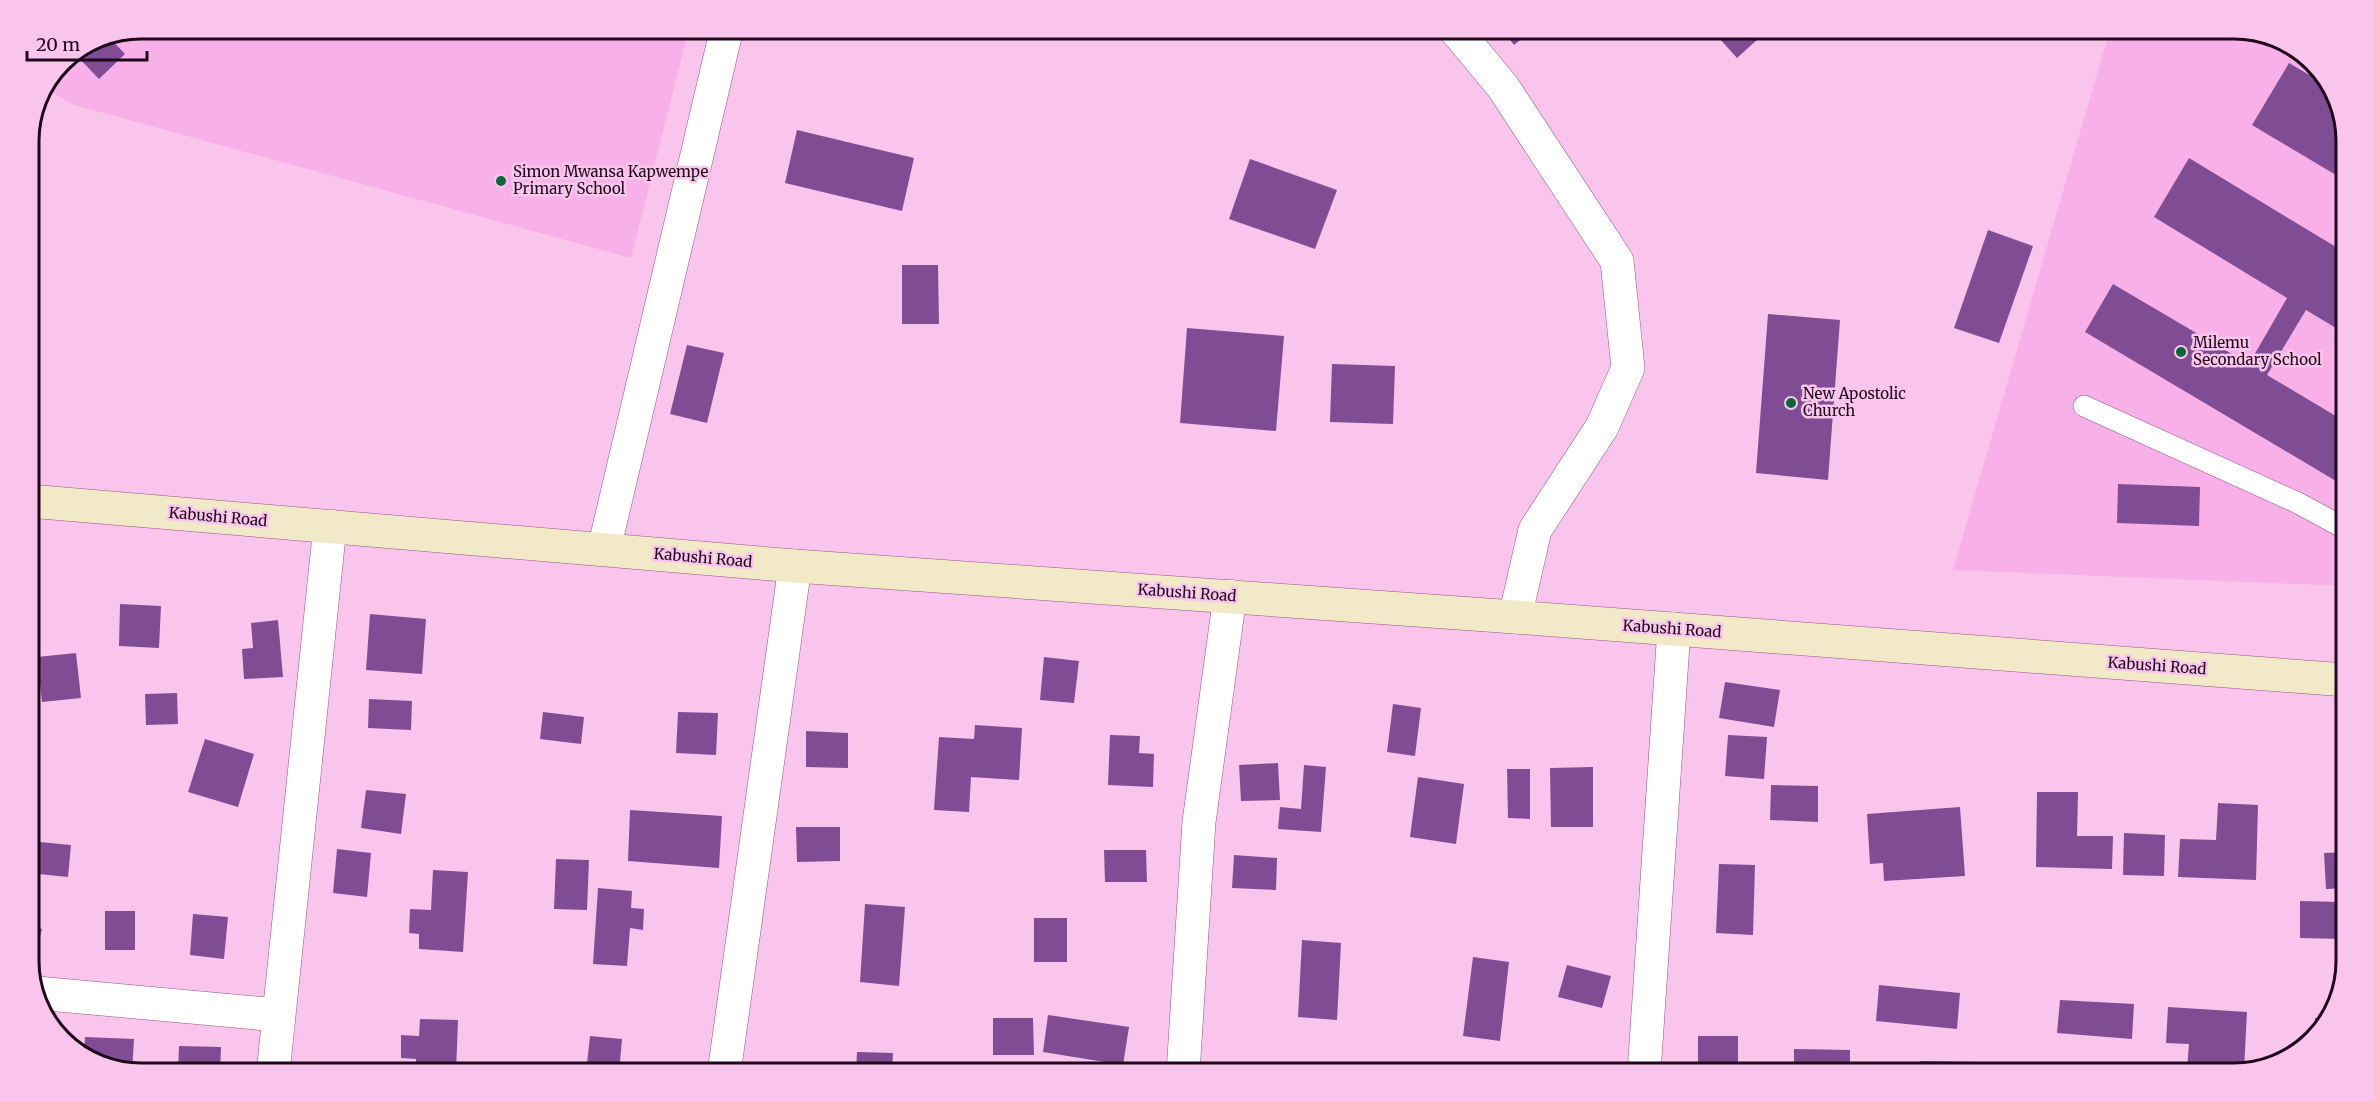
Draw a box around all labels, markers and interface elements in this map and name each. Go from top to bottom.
scale bar [27,24,147,62]
text: 20 m [36,33,80,56]
place label: Simon Mwansa Kapwempe Primary School [513,162,708,198]
marker: Simon Mwansa Kapwempe Primary School [494,174,508,188]
place label: Milemu Secondary School [2193,333,2322,369]
marker: Milemu Secondary School [2174,345,2188,359]
place label: New Apostolic Church [1803,384,1906,420]
marker: New Apostolic Church [1784,396,1798,410]
street label: Kabushi Road [168,503,268,530]
street label: Kabushi Road [653,544,753,571]
street label: Kabushi Road [1137,580,1237,605]
street label: Kabushi Road [1622,616,1722,641]
street label: Kabushi Road [2107,653,2207,678]

